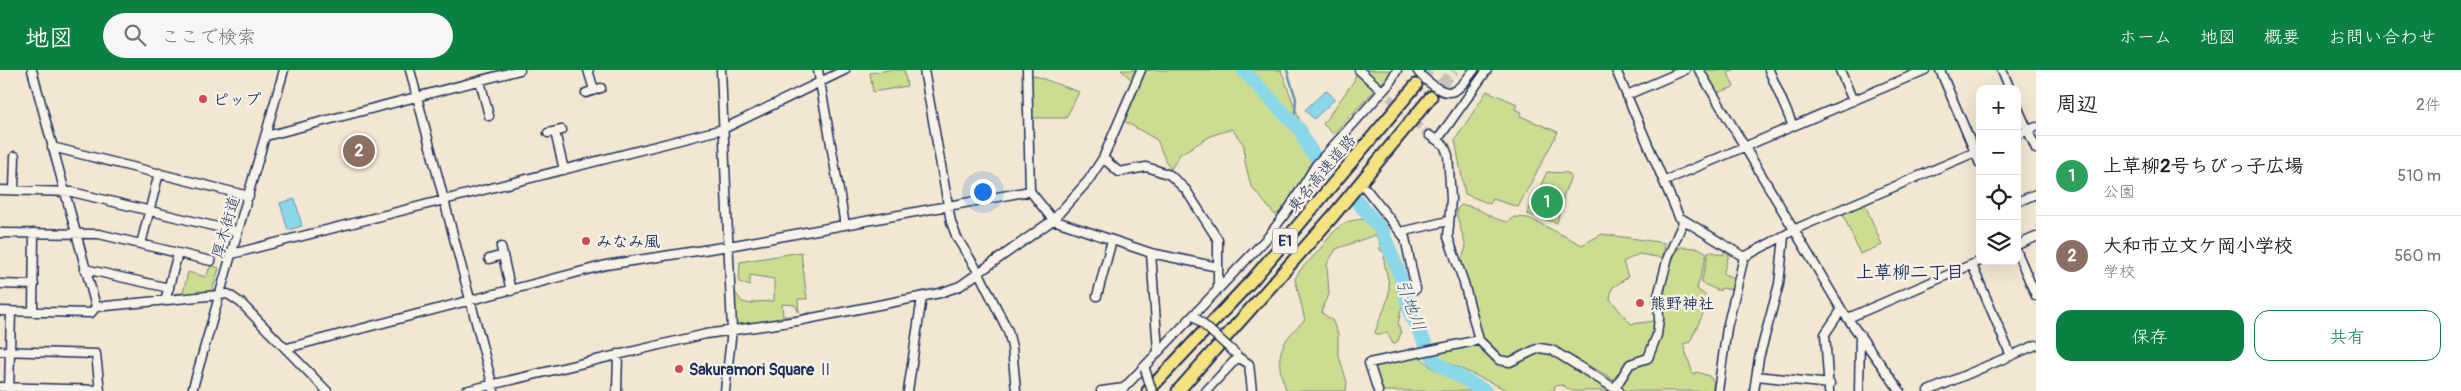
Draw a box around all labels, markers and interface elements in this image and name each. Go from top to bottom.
search box [103,13,453,58]
icon: search [121,21,149,49]
text: 地図 [25,24,73,53]
text: ここで検索 [161,25,256,49]
text: ホーム [2119,26,2172,49]
text: 地図 [2200,26,2236,49]
text: 概要 [2264,26,2300,49]
text: お問い合わせ [2328,26,2436,49]
map controls [1976,85,2021,265]
button: + [1976,85,2021,130]
place label: ピップ [213,90,261,110]
text: 周辺 [2056,91,2098,118]
marker: ピップ [197,93,209,105]
text: 2件 [2416,95,2441,115]
street label: 東名高速道路 [1283,130,1360,217]
button: − [1976,130,2021,175]
pin: 2 [343,132,375,170]
text: 上草柳2号ちびっ子広場 [2103,154,2304,178]
text: 1 [2069,166,2075,186]
text: 510 m [2397,166,2441,186]
button: locate [1976,175,2021,220]
your location [970,179,996,205]
text: 公園 [2103,182,2135,202]
pin: 1 [1531,183,1563,221]
street label: 厚木街道 [208,194,244,261]
button: layers [1976,220,2021,265]
road number: E1 [1272,228,1298,254]
place label: みなみ風 [596,232,660,252]
text: 大和市立文ケ岡小学校 [2103,234,2293,258]
marker: みなみ風 [580,235,592,247]
text: 2 [2068,246,2076,266]
text: 560 m [2394,246,2441,266]
district label: 上草柳二丁目 [1856,261,1964,284]
text: 学校 [2103,262,2135,282]
water label: 引地川 [1390,276,1431,334]
place label: 熊野神社 [1650,294,1714,314]
marker: 熊野神社 [1634,297,1646,309]
button: 保存 [2056,310,2244,361]
button: 共有 [2254,310,2441,361]
place label: Sakuramori Square Ⅱ [689,360,834,380]
marker: Sakuramori Square Ⅱ [673,363,685,375]

